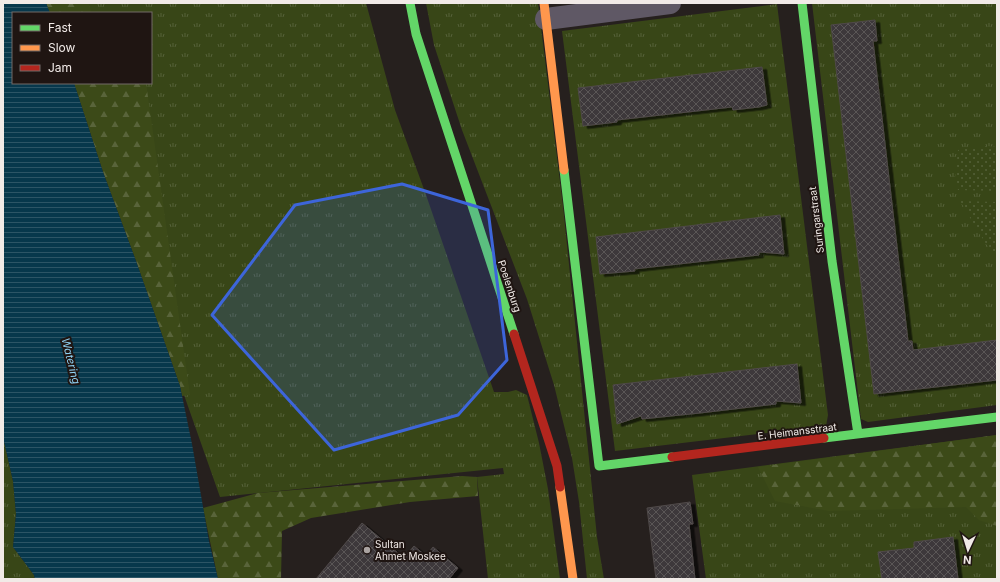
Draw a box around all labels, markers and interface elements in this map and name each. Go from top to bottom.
legend [12,12,152,84]
text: Fast [48,20,72,35]
text: Slow [48,40,76,55]
text: Jam [48,60,72,75]
street label: Suringarstraat [806,185,826,254]
street label: Poelenburg [496,258,524,314]
water label: Watering [59,336,84,386]
street label: E. Heimansstraat [757,420,838,442]
north arrow [948,530,988,570]
place label: Sultan Ahmet Moskee [375,538,446,562]
marker: Sultan Ahmet Moskee [362,545,372,555]
text: N [963,553,972,567]

